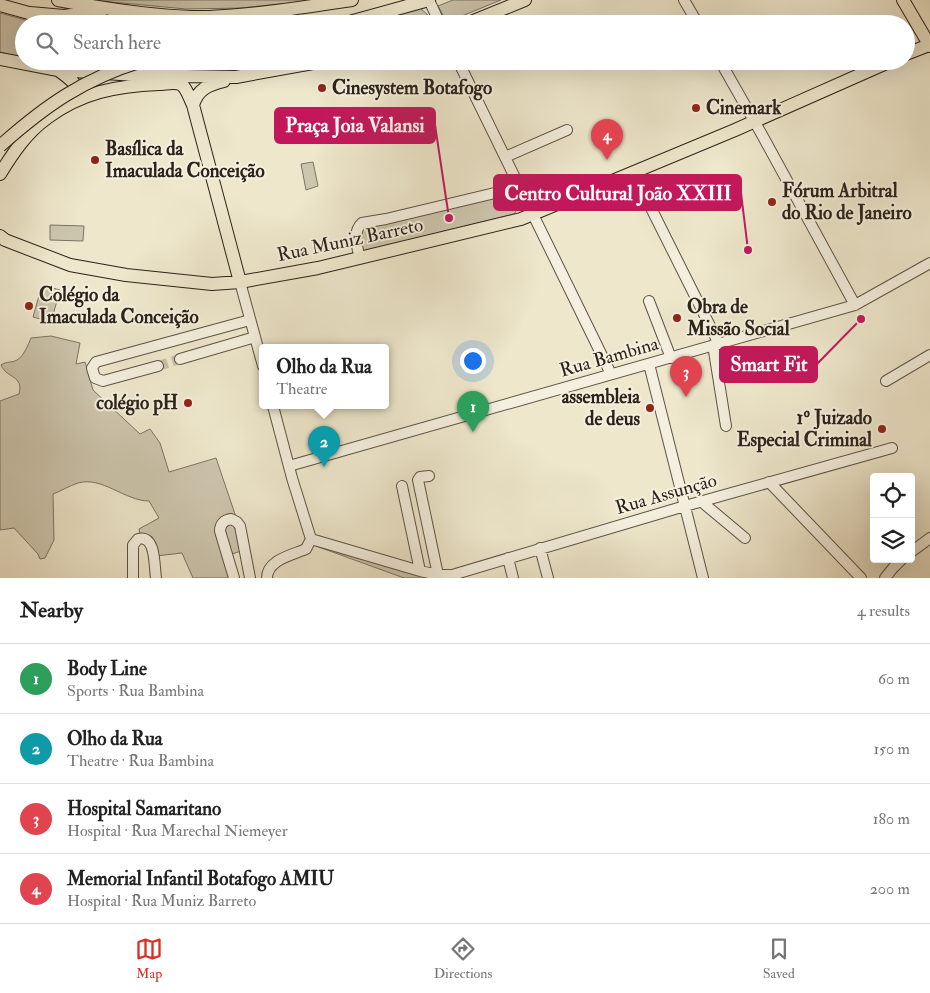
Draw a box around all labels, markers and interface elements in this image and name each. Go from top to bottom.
search box [15,15,915,70]
icon: search [33,29,61,57]
text: Search here [73,31,161,55]
place label: Cinesystem Botafogo [332,76,492,101]
marker: Cinesystem Botafogo [316,82,328,94]
place label: Cinemark [706,96,782,120]
marker: Cinemark [690,102,702,114]
callout: Praça Joia Valansi [275,108,435,143]
text: Praça Joia Valansi [285,113,425,138]
pin: 4 [591,119,623,160]
place label: Basílica da Imaculada Conceição [105,137,265,183]
marker: Basílica da Imaculada Conceição [89,154,101,166]
callout: Centro Cultural João XXIII [494,175,741,210]
place label: Fórum Arbitral do Rio de Janeiro [782,179,912,225]
text: Centro Cultural João XXIII [504,181,732,206]
marker: Fórum Arbitral do Rio de Janeiro [766,196,778,208]
street label: Rua Muniz Barreto [275,213,425,267]
place label: Colégio da Imaculada Conceição [39,283,199,329]
place label: Obra de Missão Social [686,295,790,341]
marker: Colégio da Imaculada Conceição [23,300,35,312]
marker: Obra de Missão Social [671,312,683,324]
street label: Rua Bambina [557,331,661,383]
popup [259,344,389,409]
callout: Smart Fit [720,347,817,382]
your location [460,348,486,374]
text: Smart Fit [730,352,808,377]
text: Olho da Rua [276,355,372,379]
pin: 3 [670,356,702,397]
text: Theatre [276,379,328,399]
place label: assembleia de deus [562,385,641,431]
place label: colégio pH [96,391,178,416]
pin: 1 [457,391,489,432]
marker: colégio pH [182,397,194,409]
marker: assembleia de deus [644,402,656,414]
place label: 1º Juizado Especial Criminal [737,406,872,453]
marker: 1º Juizado Especial Criminal [876,423,888,435]
pin: 2 [308,426,340,467]
street label: Rua Assunção [613,468,719,520]
map controls [870,473,915,563]
button: locate [870,473,915,518]
button: layers [870,518,915,563]
text: Nearby [20,597,83,624]
text: 4 results [857,601,910,621]
text: Body Line [67,657,147,681]
text: 1 [33,669,39,689]
text: 60 m [878,669,910,689]
text: Sports · Rua Bambina [67,681,204,701]
text: Olho da Rua [67,727,163,751]
text: 2 [32,739,40,759]
text: 150 m [873,739,910,759]
text: Theatre · Rua Bambina [67,751,214,771]
text: Hospital Samaritano [67,797,221,821]
text: 3 [33,809,39,829]
text: 180 m [873,809,910,829]
text: Hospital · Rua Marechal Niemeyer [67,821,288,841]
text: Memorial Infantil Botafogo AMIU [67,867,334,891]
text: 4 [32,879,40,899]
text: 200 m [870,879,910,899]
text: Hospital · Rua Muniz Barreto [67,891,256,911]
tab: Map [135,935,163,982]
tab: Directions [434,935,492,982]
tab: Saved [763,935,795,982]

